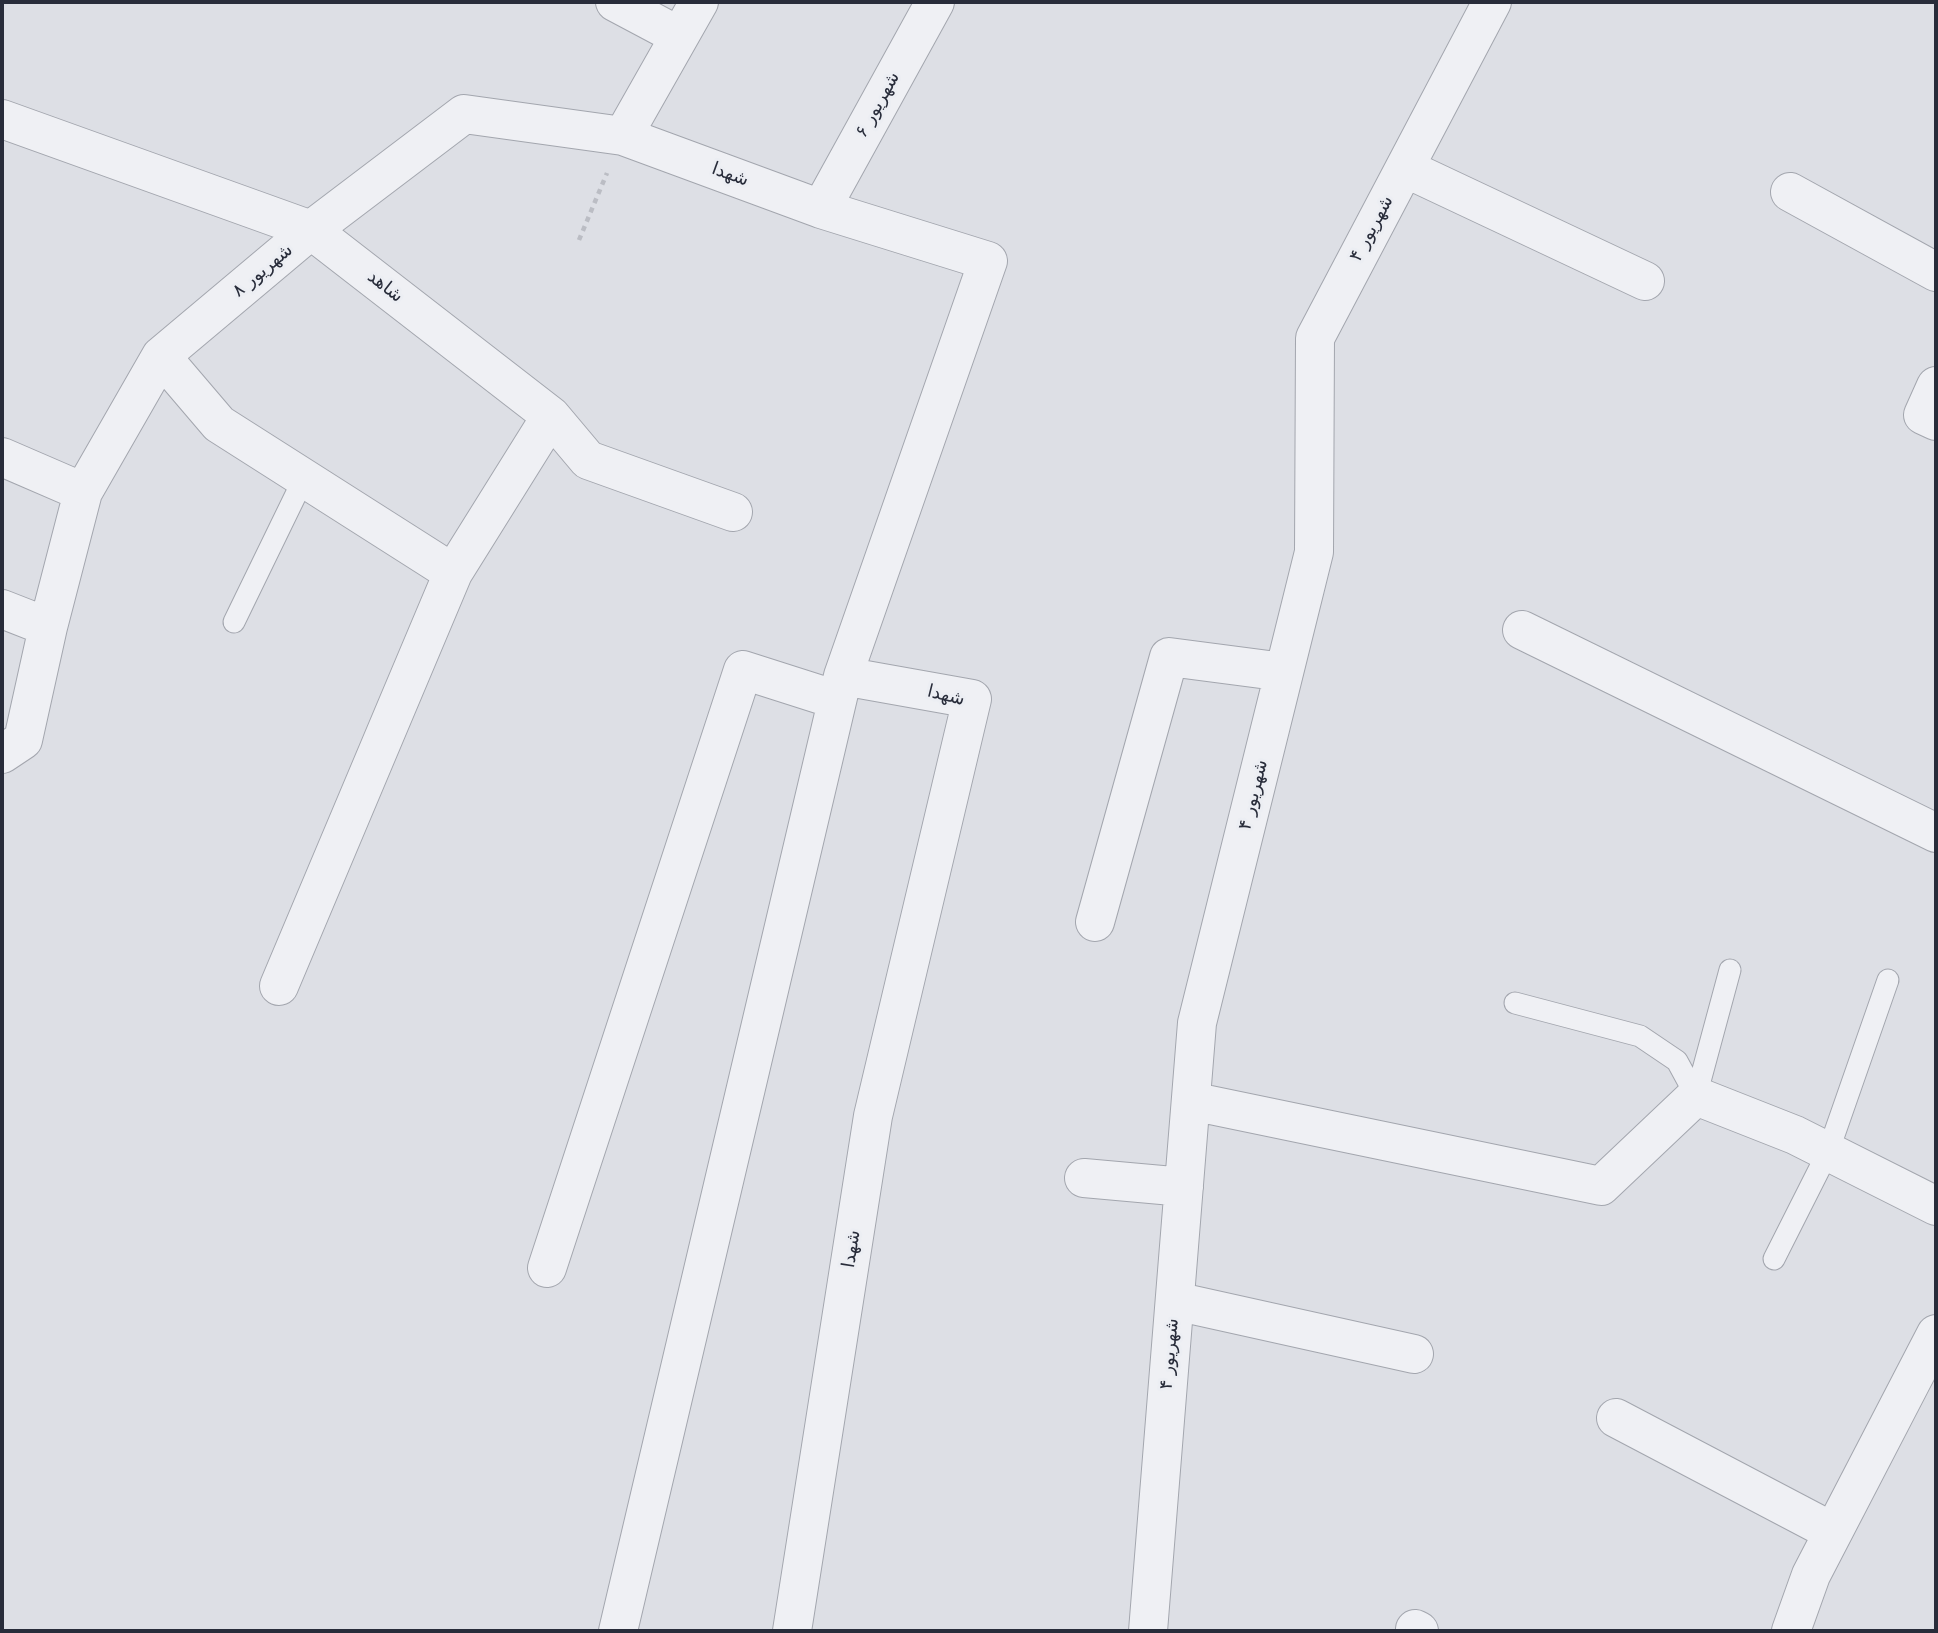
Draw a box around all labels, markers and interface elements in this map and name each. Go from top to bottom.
street label: شهریور ۶ [851,68,905,142]
street label: شهدا [709,158,751,192]
street label: شهریور ۴ [1346,192,1398,266]
street label: شهریور ۸ [229,240,297,302]
street label: شاهد [363,266,407,308]
street label: شهدا [925,681,967,711]
street label: شهریور ۴ [1235,758,1273,832]
street label: شهدا [838,1229,866,1269]
street label: شهریور ۴ [1156,1317,1184,1391]

